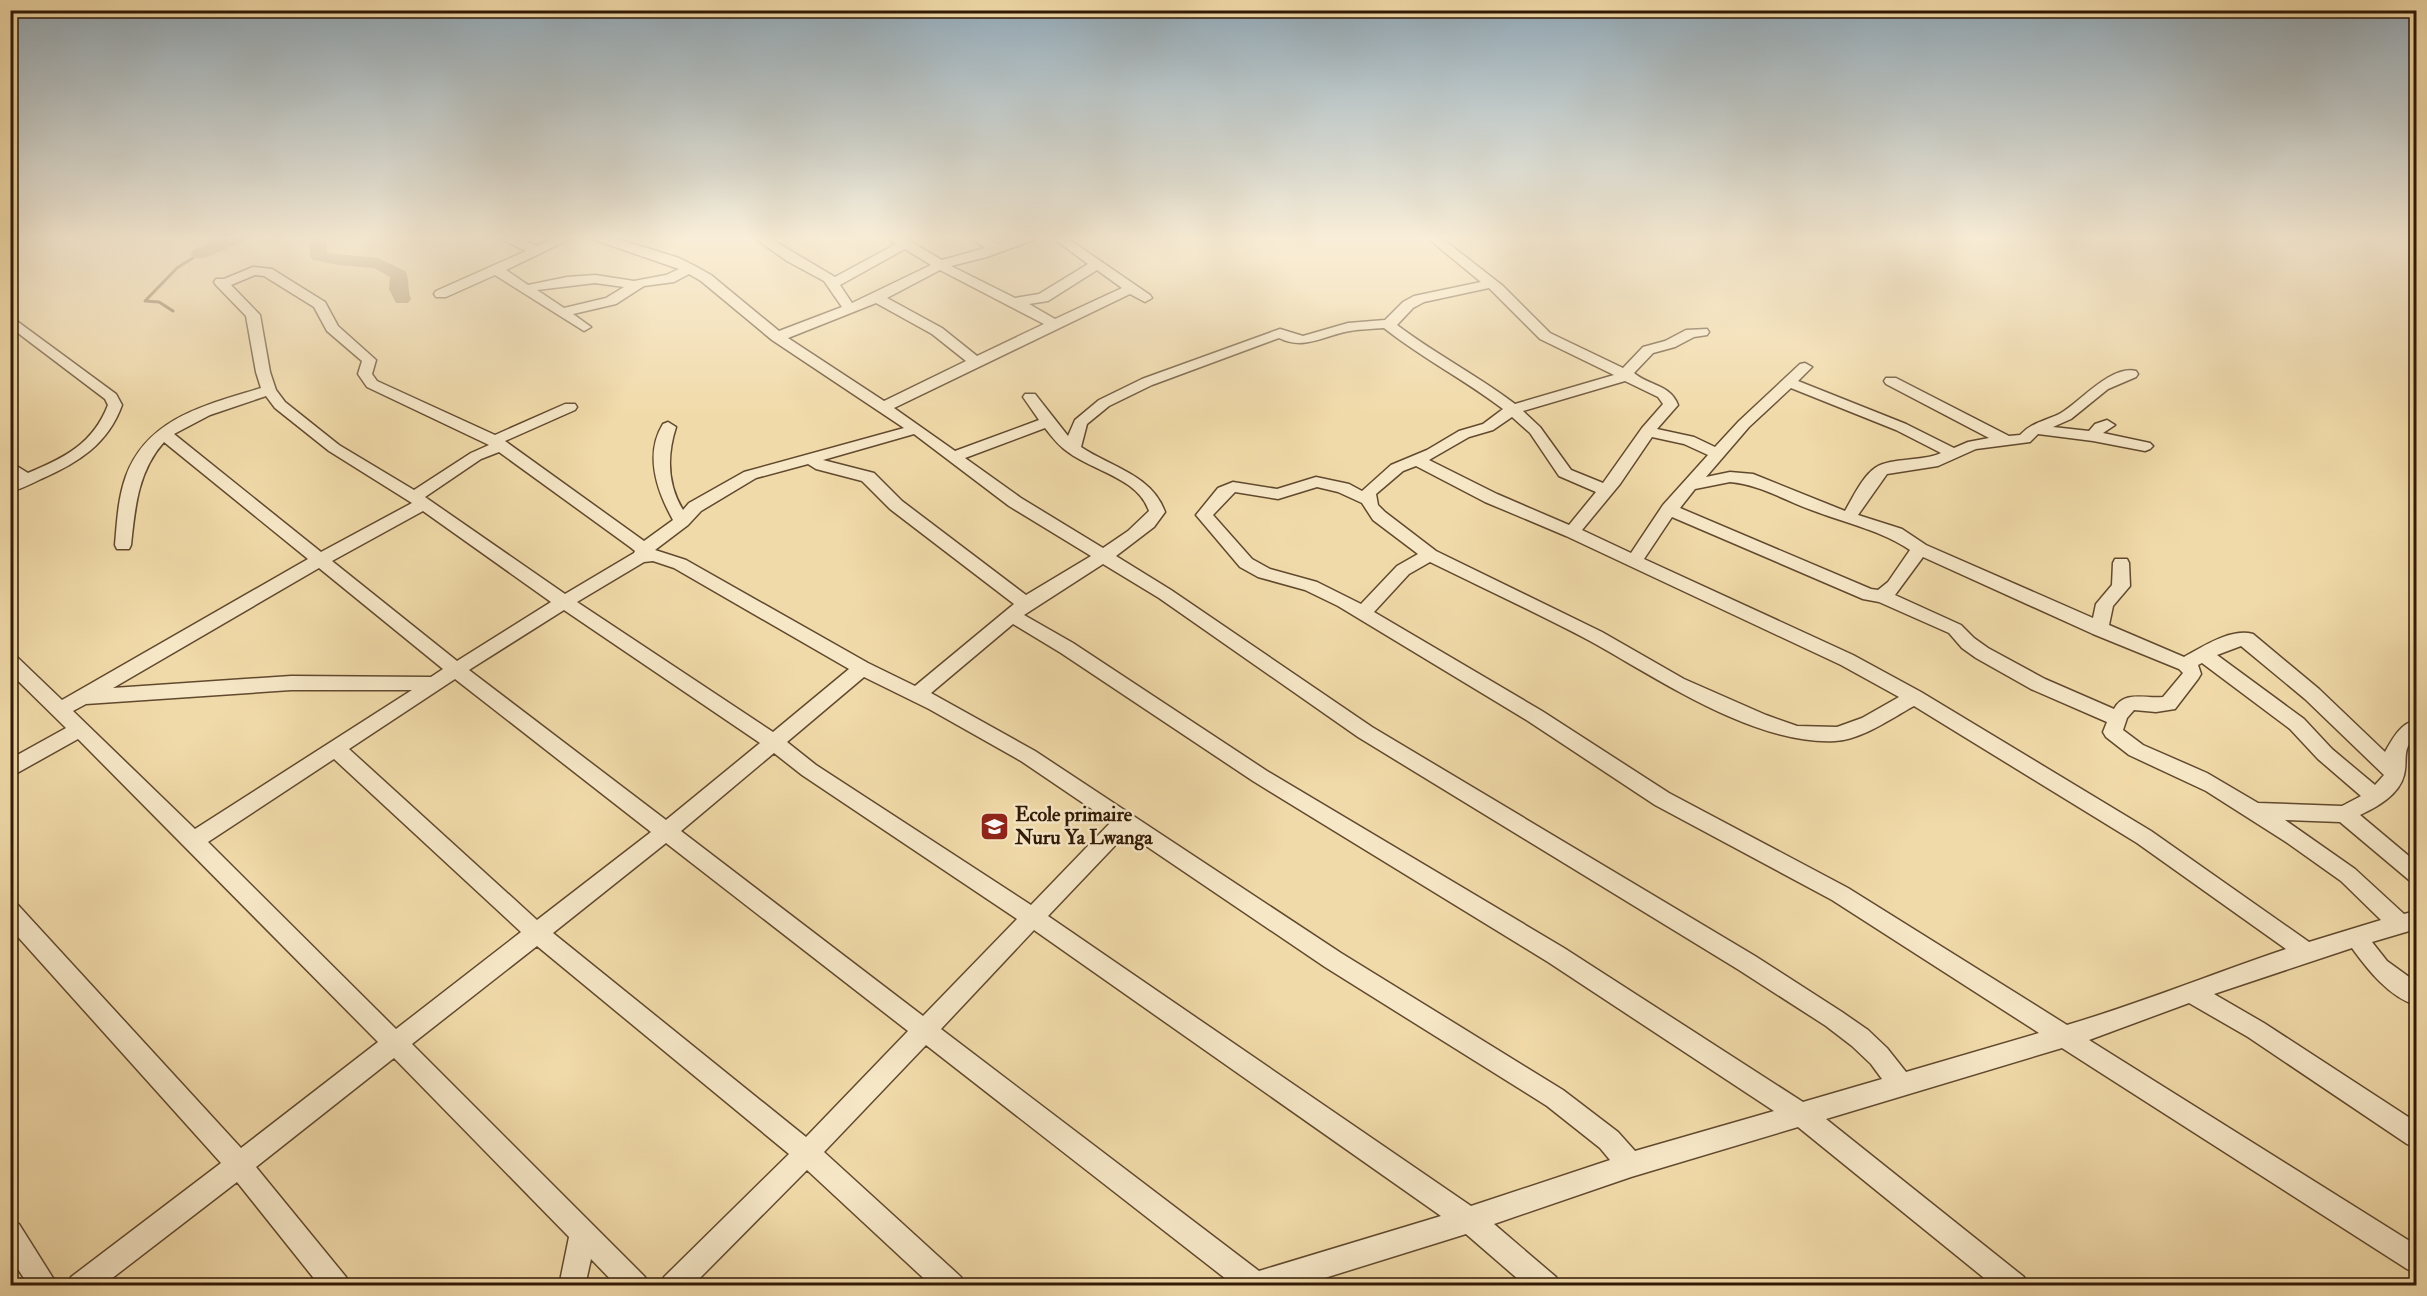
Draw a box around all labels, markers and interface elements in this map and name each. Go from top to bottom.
place label: Ecole primaire Nuru Ya Lwanga [1014,802,1153,851]
school or university icon: Ecole primaire Nuru Ya Lwanga [978,810,1010,842]

